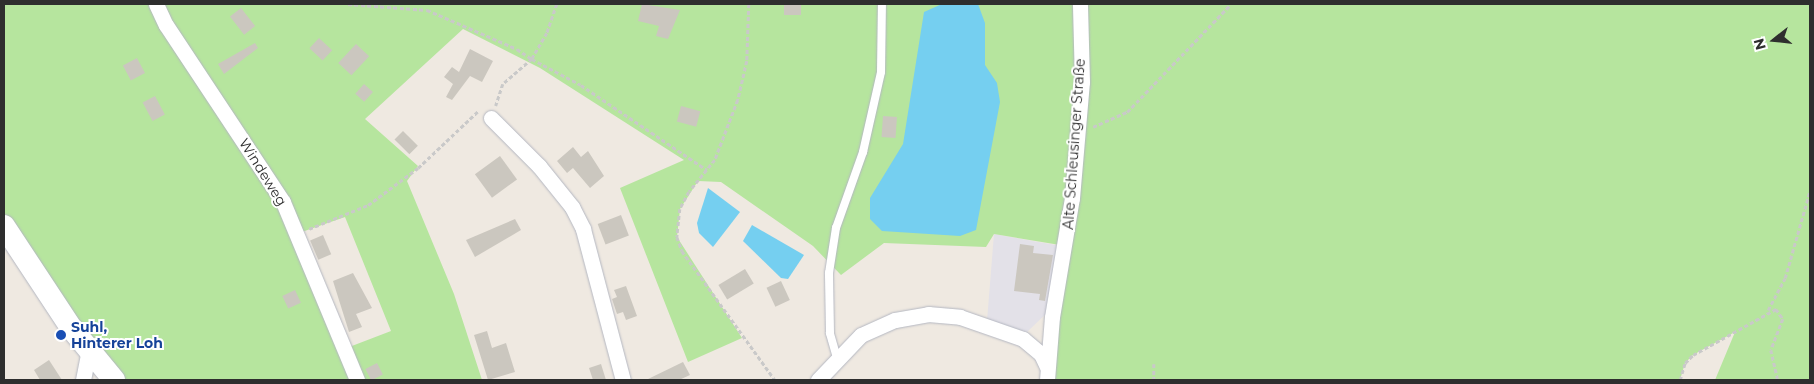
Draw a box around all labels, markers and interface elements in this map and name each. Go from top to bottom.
north arrow [1749,15,1799,65]
text: N [1749,36,1770,52]
street label: Alte Schleusinger Straße [1060,58,1088,230]
street label: Windeweg [236,135,290,209]
place label: Suhl, Hinterer Loh [71,319,163,352]
marker: Suhl, Hinterer Loh [55,329,67,341]

